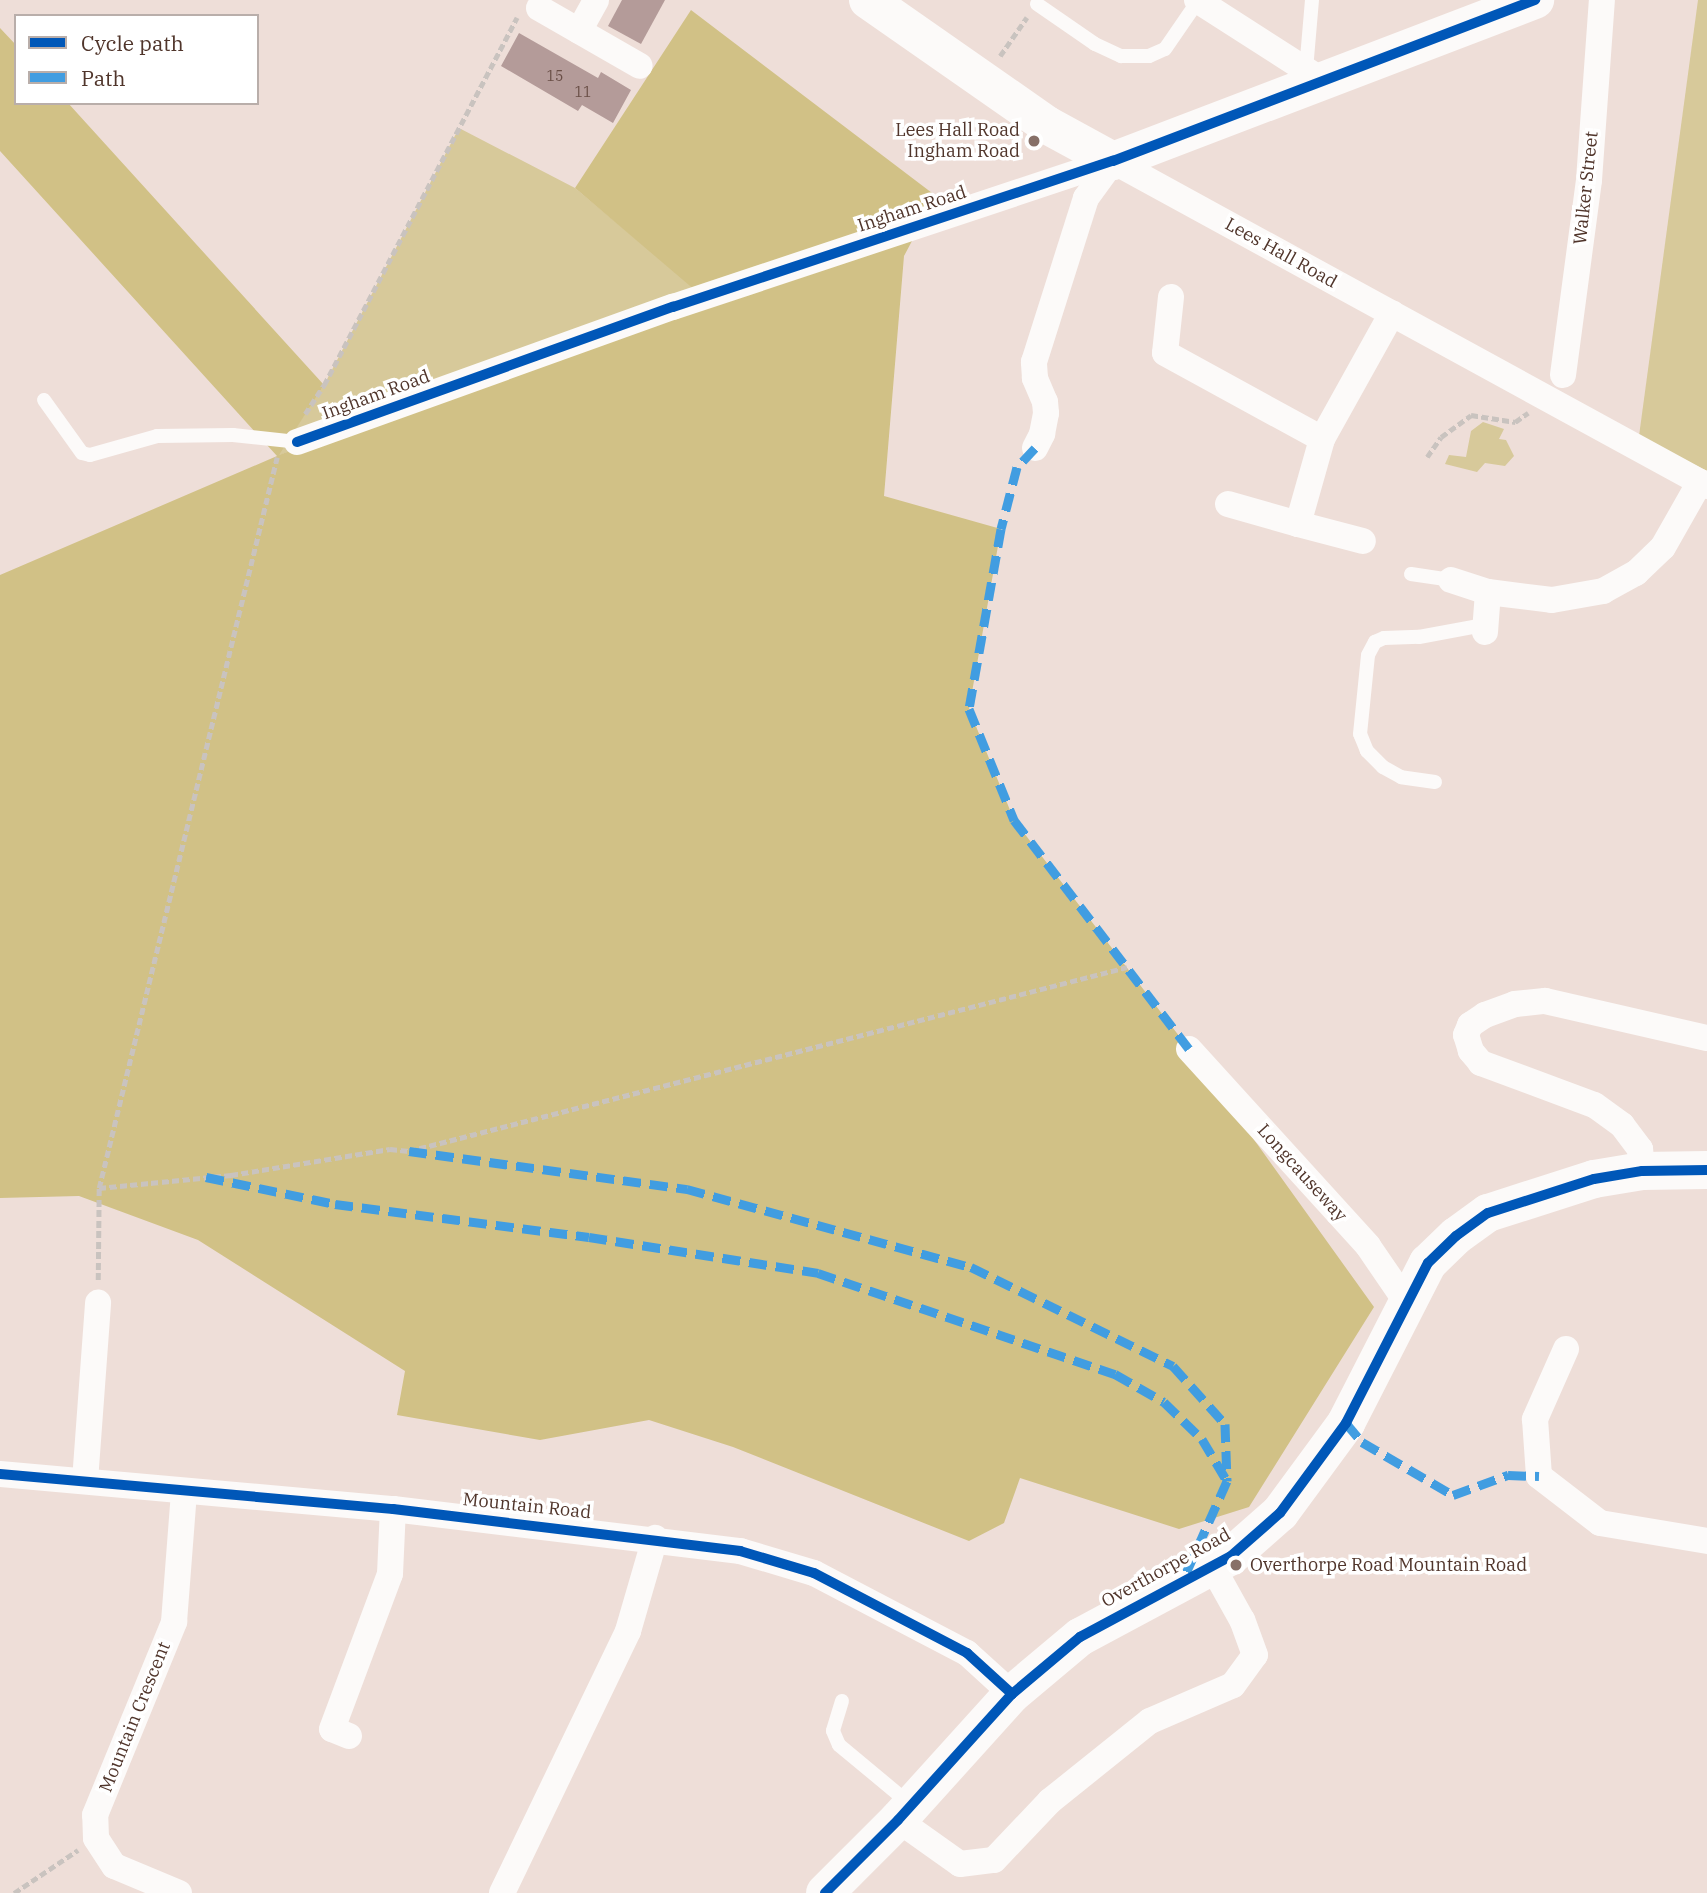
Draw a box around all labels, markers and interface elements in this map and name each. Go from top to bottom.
legend [14,14,259,105]
text: Cycle path [81,29,184,57]
text: Path [81,64,126,92]
house number: 15 [547,68,563,84]
house number: 11 [575,84,591,100]
place label: Lees Hall Road Ingham Road [895,120,1020,162]
street label: Walker Street [1569,130,1603,246]
marker: Lees Hall Road Ingham Road [1026,133,1042,149]
street label: Ingham Road [855,181,969,237]
street label: Lees Hall Road [1221,213,1341,293]
street label: Ingham Road [319,366,433,424]
street label: Longcauseway [1253,1120,1351,1226]
street label: Mountain Road [462,1489,592,1523]
street label: Overthorpe Road [1098,1524,1234,1612]
place label: Overthorpe Road Mountain Road [1250,1554,1527,1576]
marker: Overthorpe Road Mountain Road [1228,1557,1244,1573]
street label: Mountain Crescent [95,1639,175,1795]

